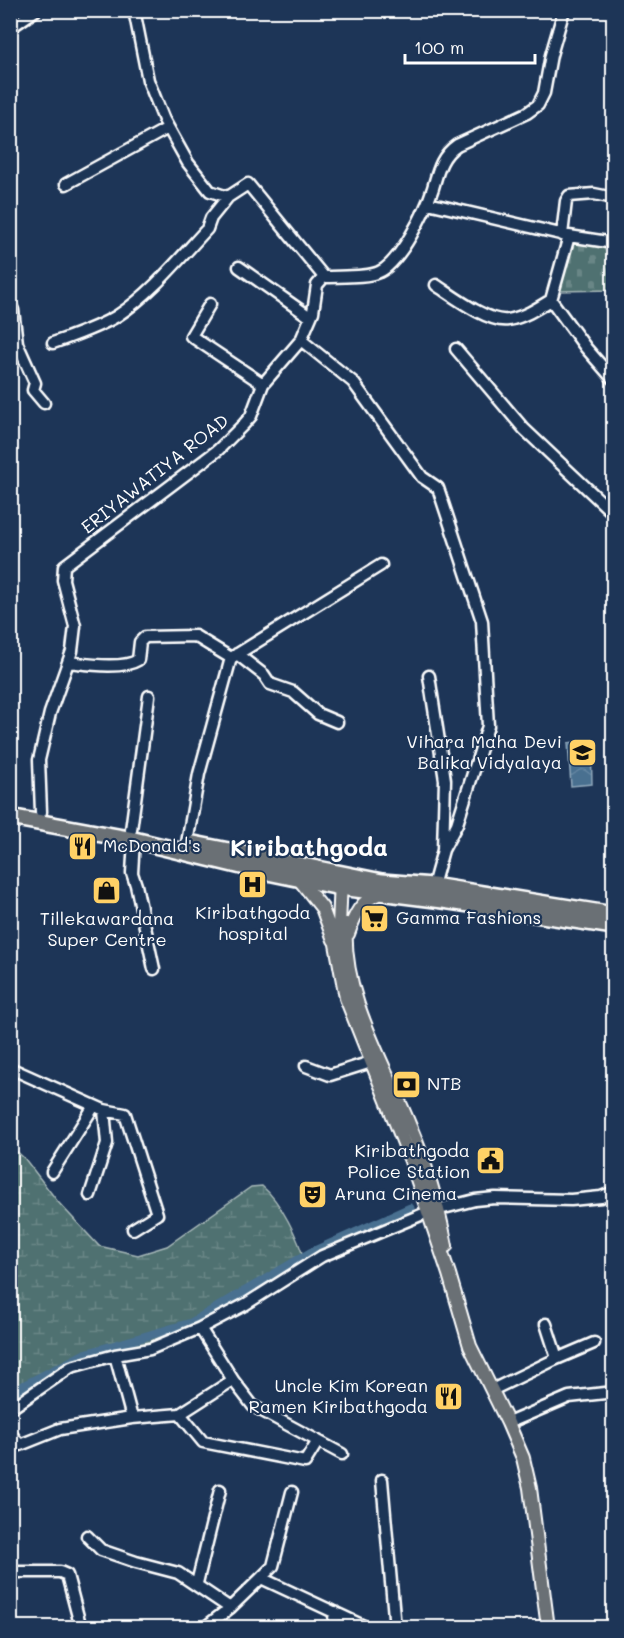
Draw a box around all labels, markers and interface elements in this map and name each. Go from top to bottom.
scale bar [405,27,536,65]
text: 100 m [414,35,464,59]
street label: ERIYAWATIYA ROAD [76,408,233,538]
place label: Vihara Maha Devi Balika Vidyalaya [406,729,562,774]
school or university icon: Vihara Maha Devi Balika Vidyalaya [567,736,599,768]
restaurant icon: McDonald's [66,830,98,862]
district label: Kiribathgoda [230,831,388,862]
place label: McDonald's [103,833,201,857]
hospital icon: Kiribathgoda hospital [237,868,269,900]
shop icon: Tillekawardana Super Centre [91,874,123,906]
place label: Kiribathgoda hospital [195,900,311,945]
supermarket icon: Gamma Fashions [359,902,391,934]
place label: Gamma Fashions [396,905,541,929]
place label: Tillekawardana Super Centre [40,906,174,951]
bank icon: NTB [390,1068,422,1100]
place label: NTB [427,1071,462,1095]
place label: Kiribathgoda Police Station [347,1138,470,1183]
public building icon: Kiribathgoda Police Station [475,1145,507,1177]
theatre icon: Aruna Cinema [297,1178,329,1210]
place label: Aruna Cinema [334,1181,457,1205]
place label: Uncle Kim Korean Ramen Kiribathgoda [249,1373,428,1418]
restaurant icon: Uncle Kim Korean Ramen Kiribathgoda [433,1380,465,1412]

